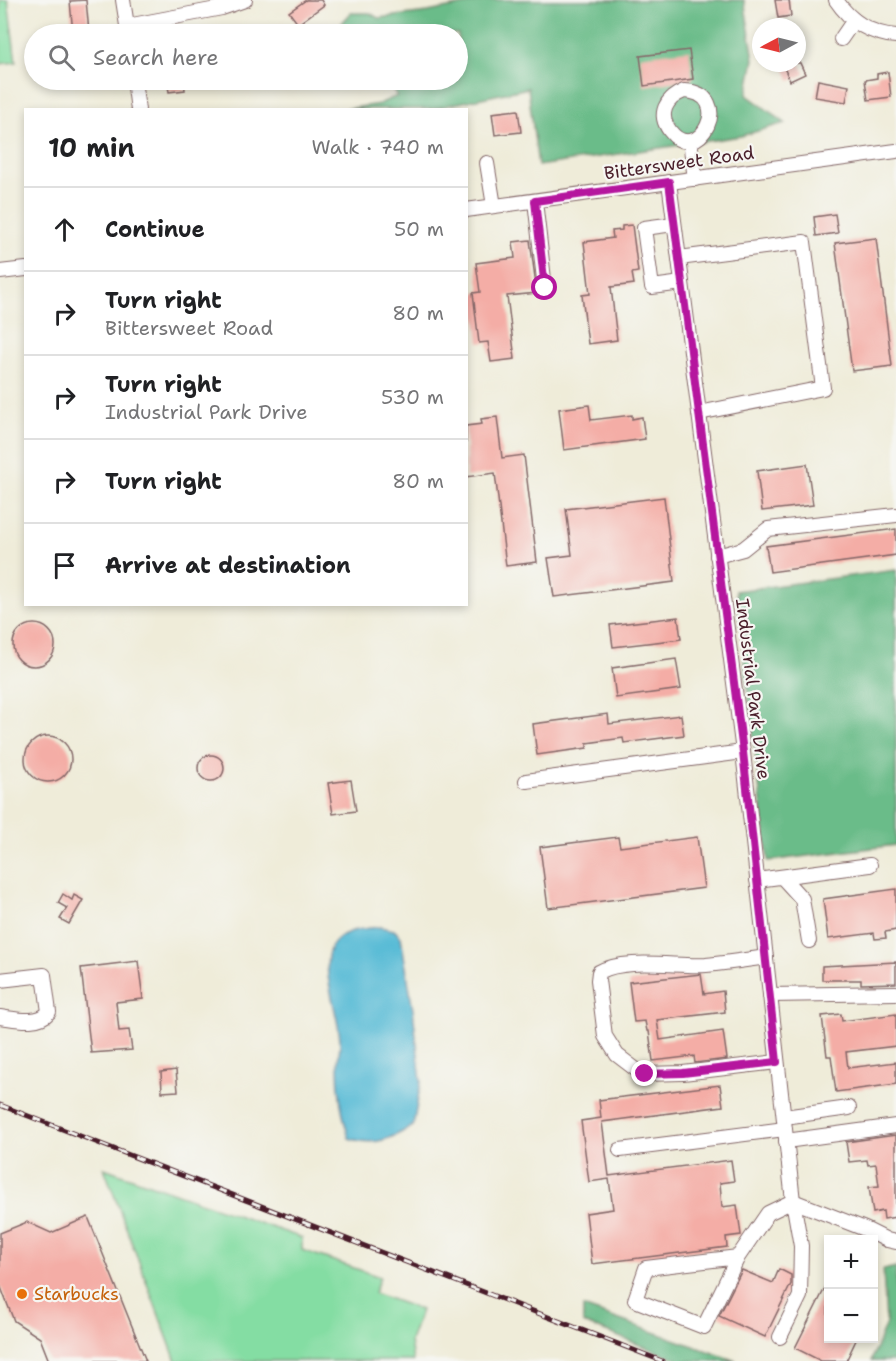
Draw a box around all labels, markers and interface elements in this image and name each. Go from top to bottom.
north arrow [752,18,806,72]
search box [24,24,468,90]
icon: search [45,41,78,74]
text: Search here [93,43,219,72]
text: 10 min [48,130,135,165]
text: Walk · 740 m [311,134,444,160]
street label: Bittersweet Road [602,141,756,185]
icon: ahead [48,213,81,246]
text: Continue [105,215,205,244]
text: 50 m [394,216,444,242]
route start [531,274,557,300]
text: Turn right [105,286,222,315]
icon: right [48,297,81,330]
text: 80 m [392,300,444,326]
text: Bittersweet Road [105,315,273,341]
text: Turn right [105,370,222,399]
icon: right [48,381,81,414]
text: 530 m [381,384,444,410]
text: Industrial Park Drive [105,399,308,425]
icon: right [48,465,81,498]
text: Turn right [105,467,222,496]
text: 80 m [392,468,444,494]
icon: arrive [48,549,81,582]
text: Arrive at destination [105,551,351,580]
street label: Industrial Park Drive [730,597,776,781]
route end [631,1060,657,1086]
map controls [824,1235,878,1343]
button: + [824,1235,878,1289]
place label: Starbucks [34,1282,119,1306]
marker: Starbucks [15,1287,29,1301]
button: − [824,1289,878,1343]

